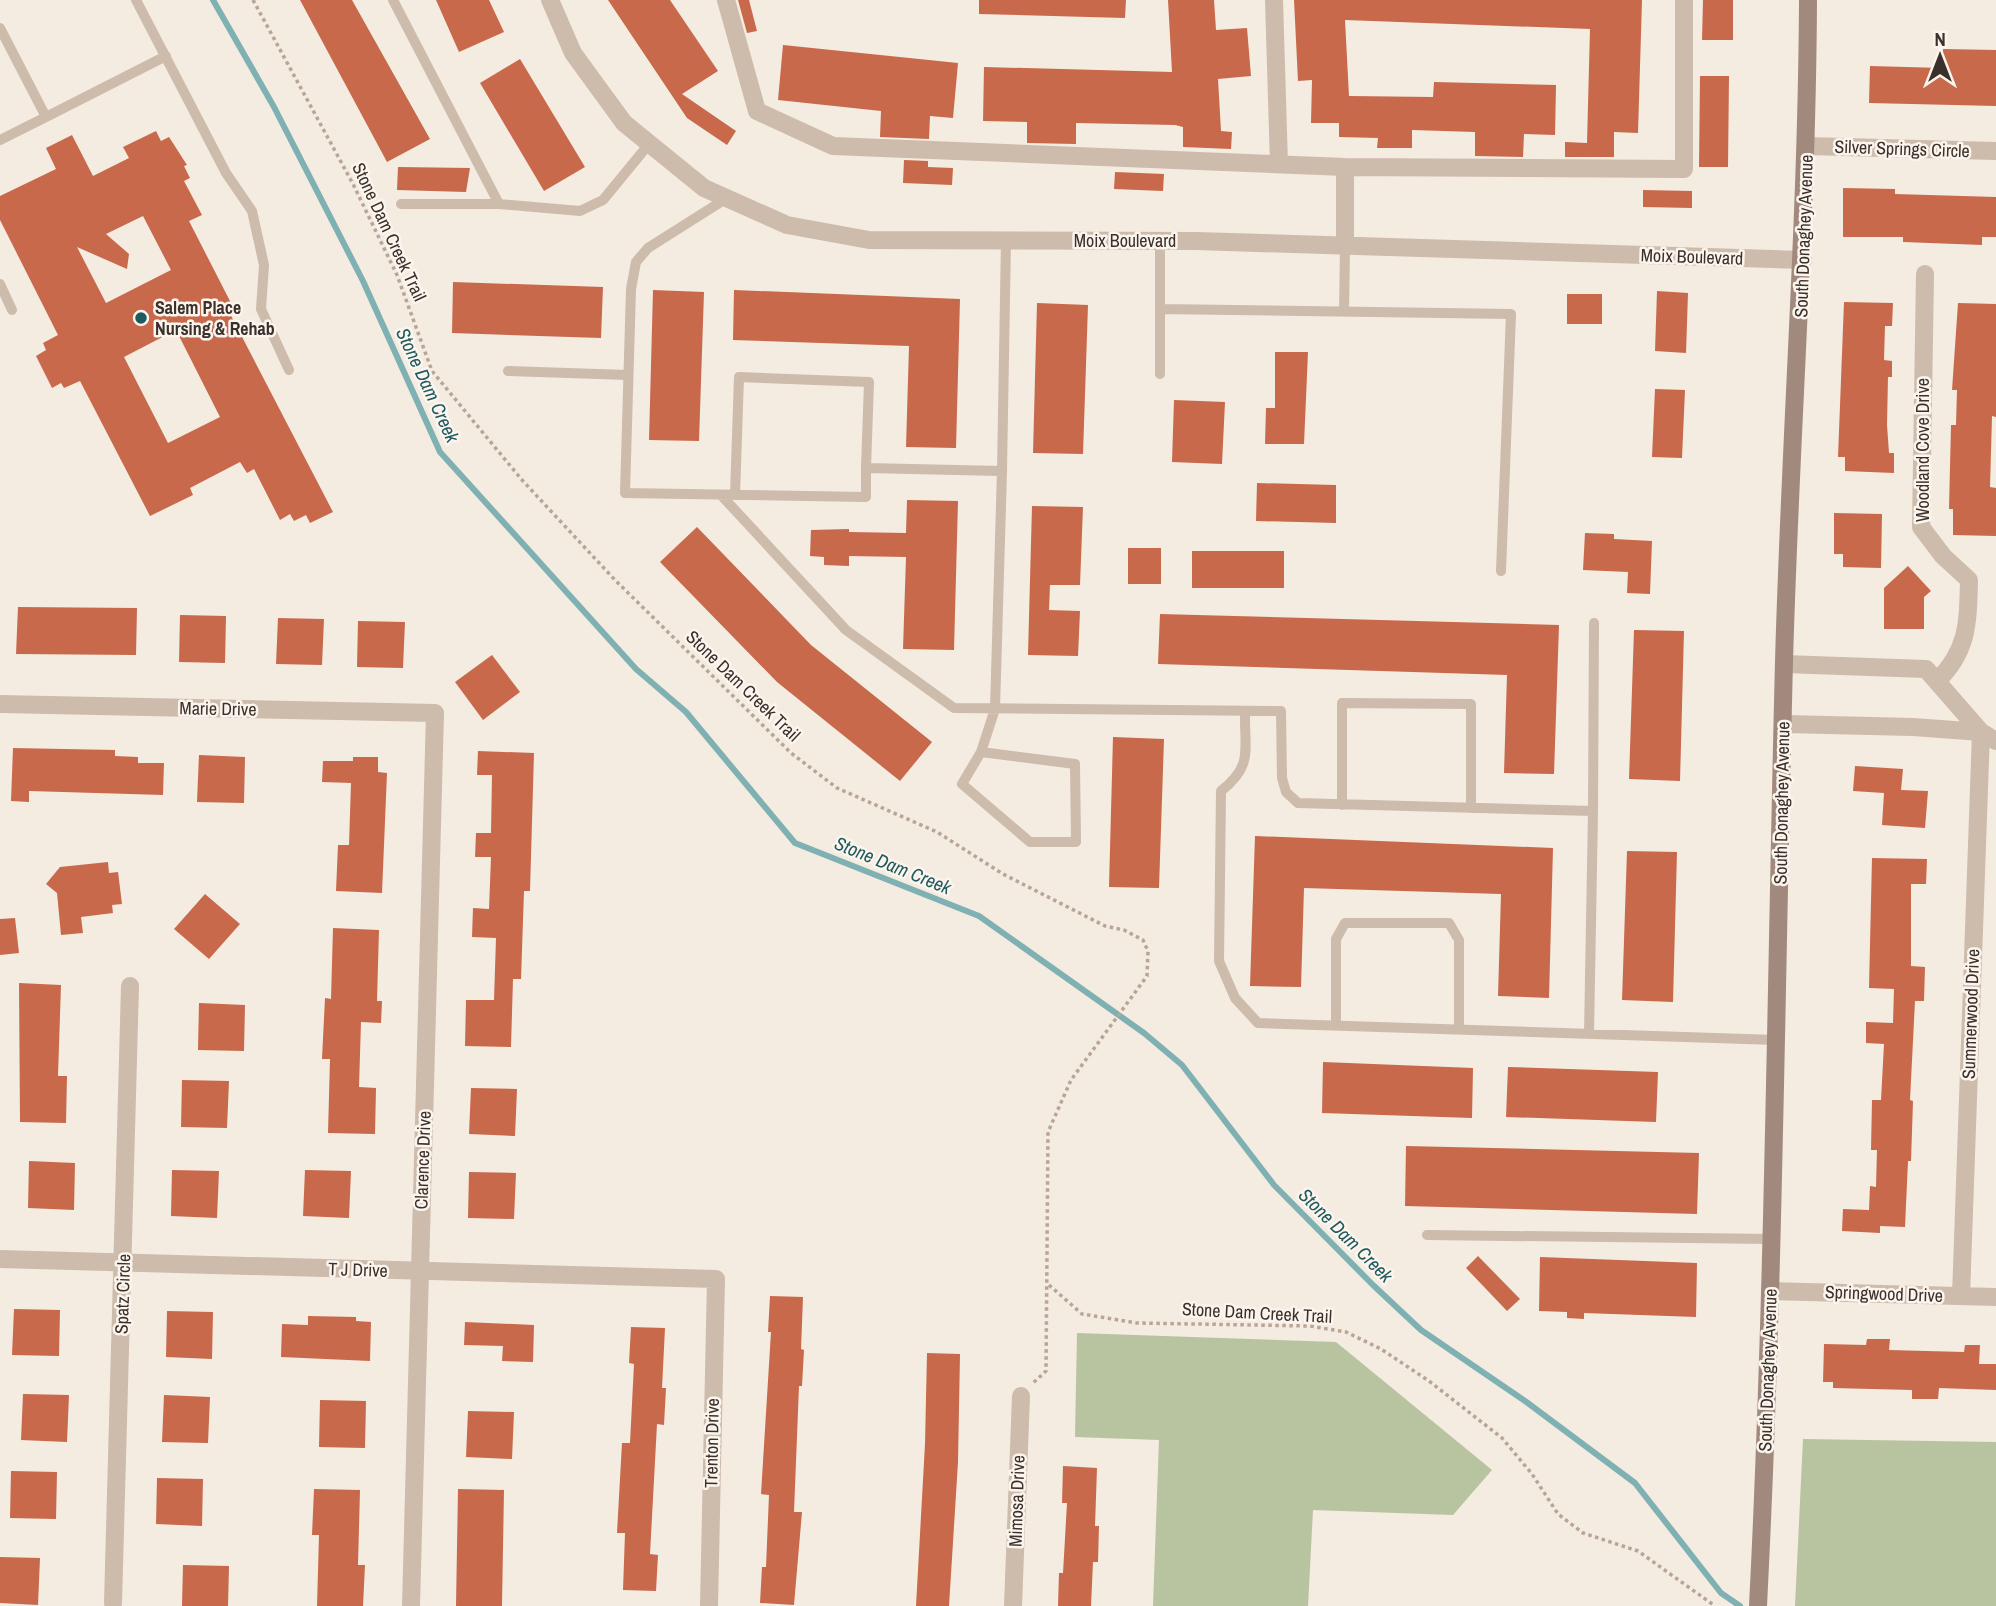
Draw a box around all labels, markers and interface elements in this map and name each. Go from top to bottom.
north arrow [1905,21,1975,91]
text: N [1934,26,1946,52]
street label: Silver Springs Circle [1834,134,1970,163]
street label: South Donaghey Avenue [1788,154,1819,318]
street label: Stone Dam Creek Trail [346,158,433,305]
street label: Moix Boulevard [1074,228,1176,253]
street label: Moix Boulevard [1640,242,1744,271]
place label: Salem Place Nursing & Rehab [155,295,275,341]
marker: Salem Place Nursing & Rehab [133,310,149,326]
water label: Stone Dam Creek [390,323,466,448]
street label: Woodland Cove Drive [1910,378,1935,522]
street label: Stone Dam Creek Trail [681,625,806,747]
street label: Marie Drive [179,695,257,722]
street label: South Donaghey Avenue [1768,721,1795,885]
water label: Stone Dam Creek [831,830,956,901]
street label: Summerwood Drive [1956,948,1985,1080]
street label: Clarence Drive [408,1110,437,1210]
water label: Stone Dam Creek [1293,1182,1400,1289]
street label: Spatz Circle [109,1253,136,1335]
street label: T J Drive [328,1256,388,1283]
street label: Springwood Drive [1825,1279,1943,1308]
street label: South Donaghey Avenue [1752,1288,1783,1452]
street label: Stone Dam Creek Trail [1181,1296,1333,1329]
street label: Trenton Drive [698,1398,725,1488]
street label: Mimosa Drive [1002,1455,1031,1547]

